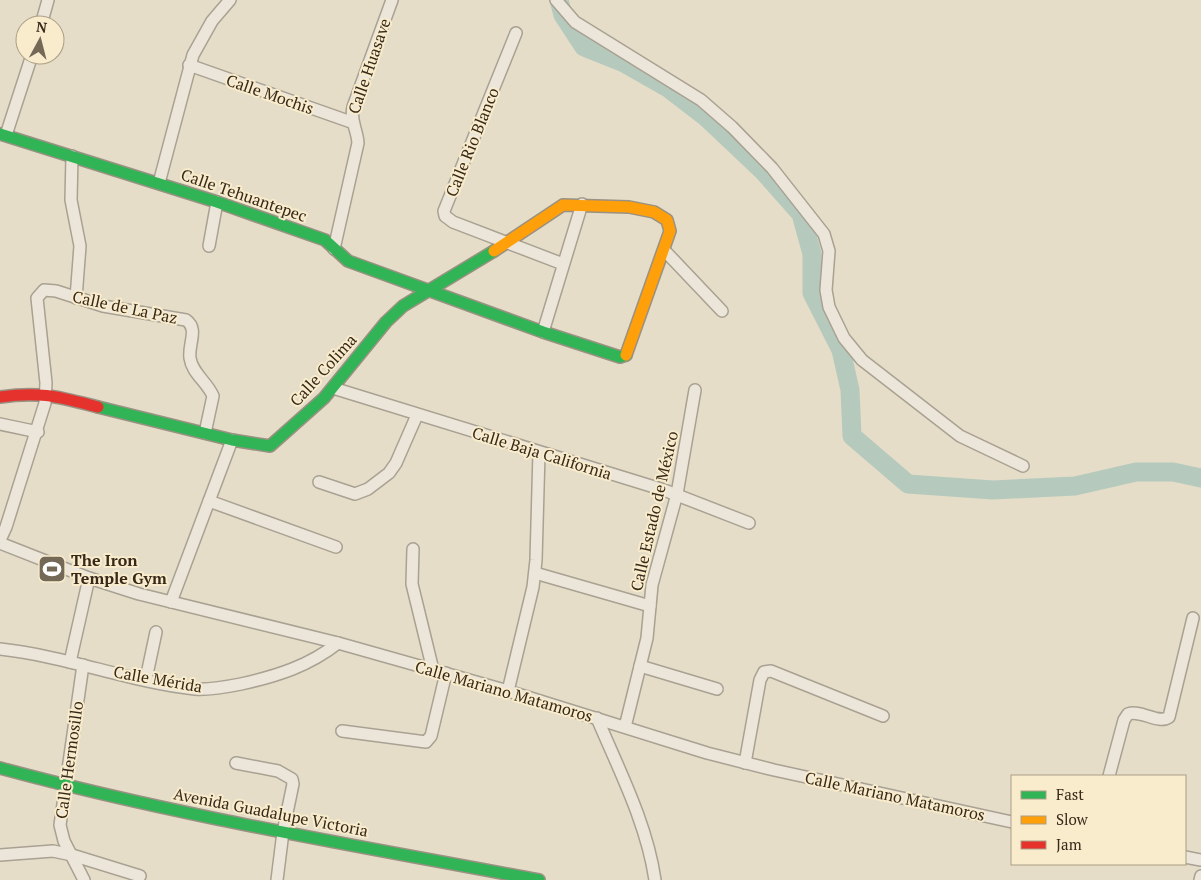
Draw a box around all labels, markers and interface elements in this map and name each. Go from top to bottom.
north arrow [15,15,65,65]
street label: Calle Huasave [342,15,396,117]
text: N [35,17,48,37]
street label: Calle Mochis [223,69,317,119]
street label: Calle Rio Blanco [440,84,504,200]
street label: Calle Tehuantepec [178,163,310,227]
street label: Calle de La Paz [70,285,180,329]
street label: Calle Colima [285,329,361,411]
street label: Calle Baja California [469,421,615,485]
street label: Calle Estado de México [625,429,683,593]
place label: The Iron Temple Gym [71,549,167,589]
sports icon: The Iron Temple Gym [37,554,67,584]
street label: Calle Mariano Matamoros [413,655,595,727]
street label: Calle Mérida [112,660,204,698]
street label: Calle Hermosillo [50,700,88,820]
street label: Calle Mariano Matamoros [803,766,987,826]
legend [1011,775,1186,865]
street label: Avenida Guadalupe Victoria [172,782,370,842]
text: Fast [1056,784,1084,804]
text: Slow [1056,809,1089,829]
text: Jam [1056,834,1082,854]

